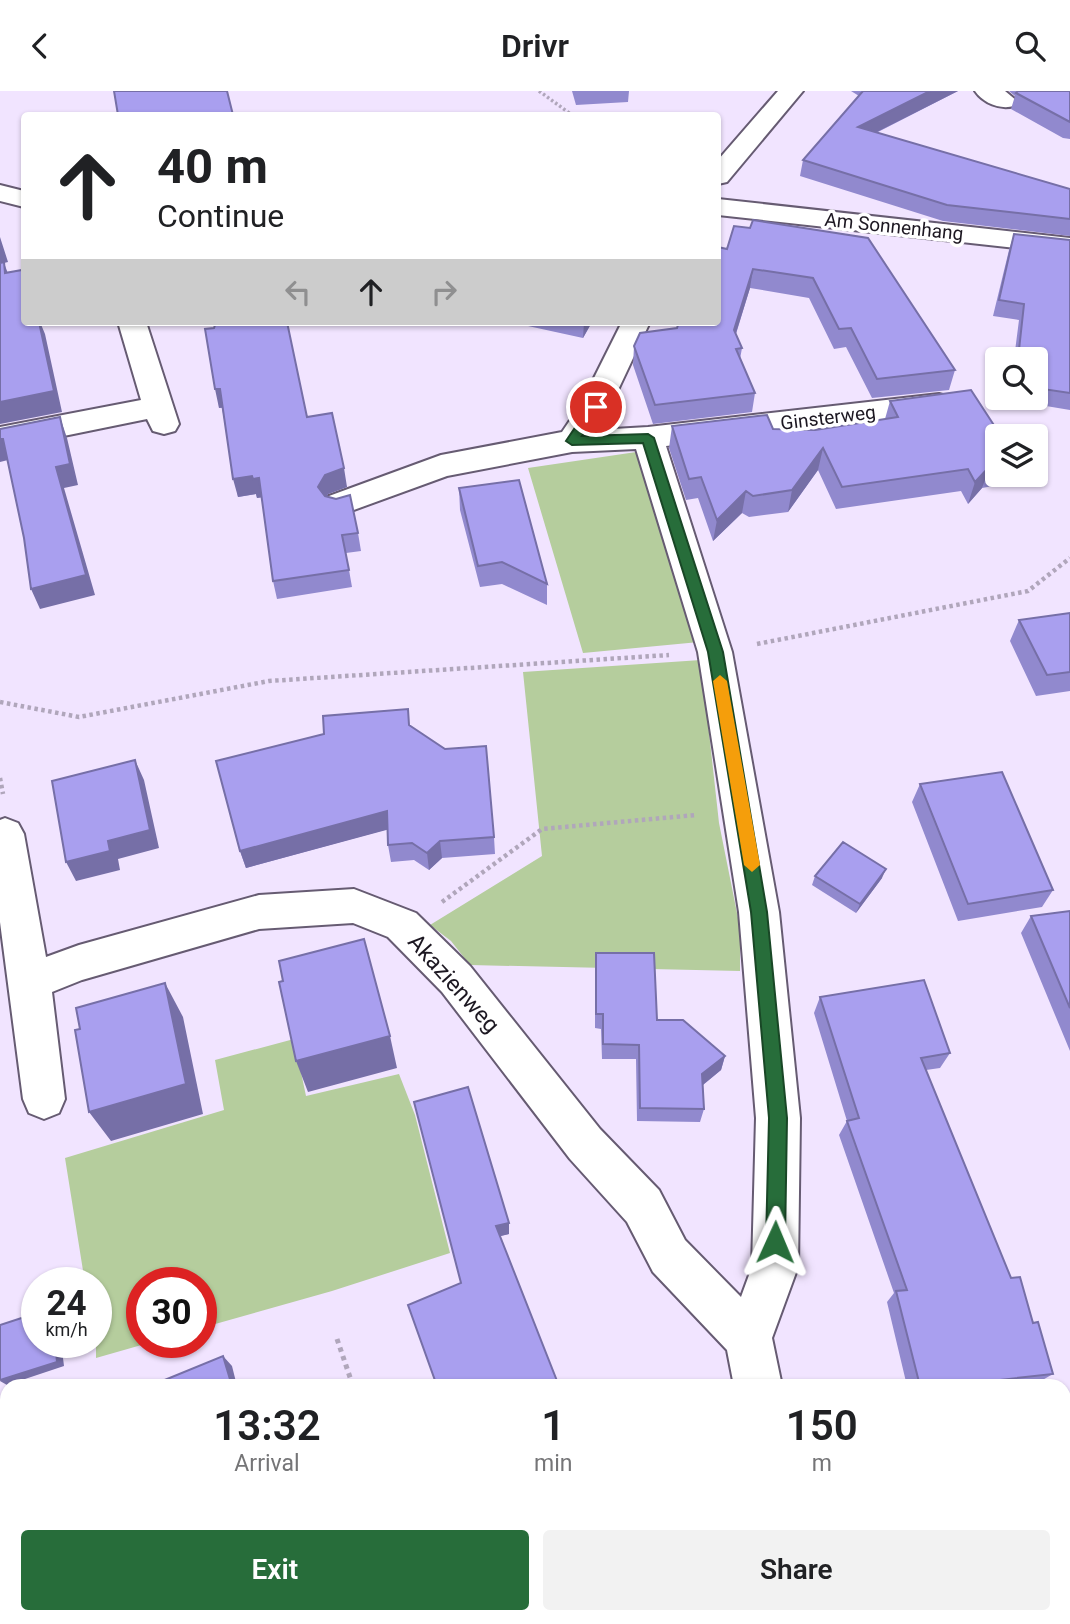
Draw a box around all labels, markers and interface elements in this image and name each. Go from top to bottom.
icon: back [21,27,59,65]
text: Drivr [501,27,569,65]
icon: search [1011,27,1049,65]
text: 40 m [157,138,268,195]
icon: ahead [42,140,133,231]
text: Continue [157,197,284,235]
street label: Am Sonnenhang [823,208,964,245]
icon: left [279,273,317,311]
icon: ahead [352,273,390,311]
icon: right [425,273,463,311]
map controls [985,347,1048,487]
button: search [985,347,1048,410]
pin [566,377,626,437]
icon: arrive [577,388,615,426]
street label: Ginsterweg [779,400,877,435]
button: layers [985,424,1048,487]
street label: Akazienweg [402,928,505,1038]
position arrow [738,1205,812,1279]
speed limit sign: 30 [126,1267,217,1358]
text: 24 [46,1283,87,1324]
text: km/h [45,1319,88,1340]
text: 13:32 [213,1401,321,1450]
text: 1 [541,1401,565,1450]
text: 150 [786,1401,858,1450]
text: Arrival [234,1450,300,1477]
text: min [534,1450,572,1477]
text: m [812,1450,832,1477]
button: Exit [21,1530,529,1610]
button: Share [543,1530,1050,1610]

